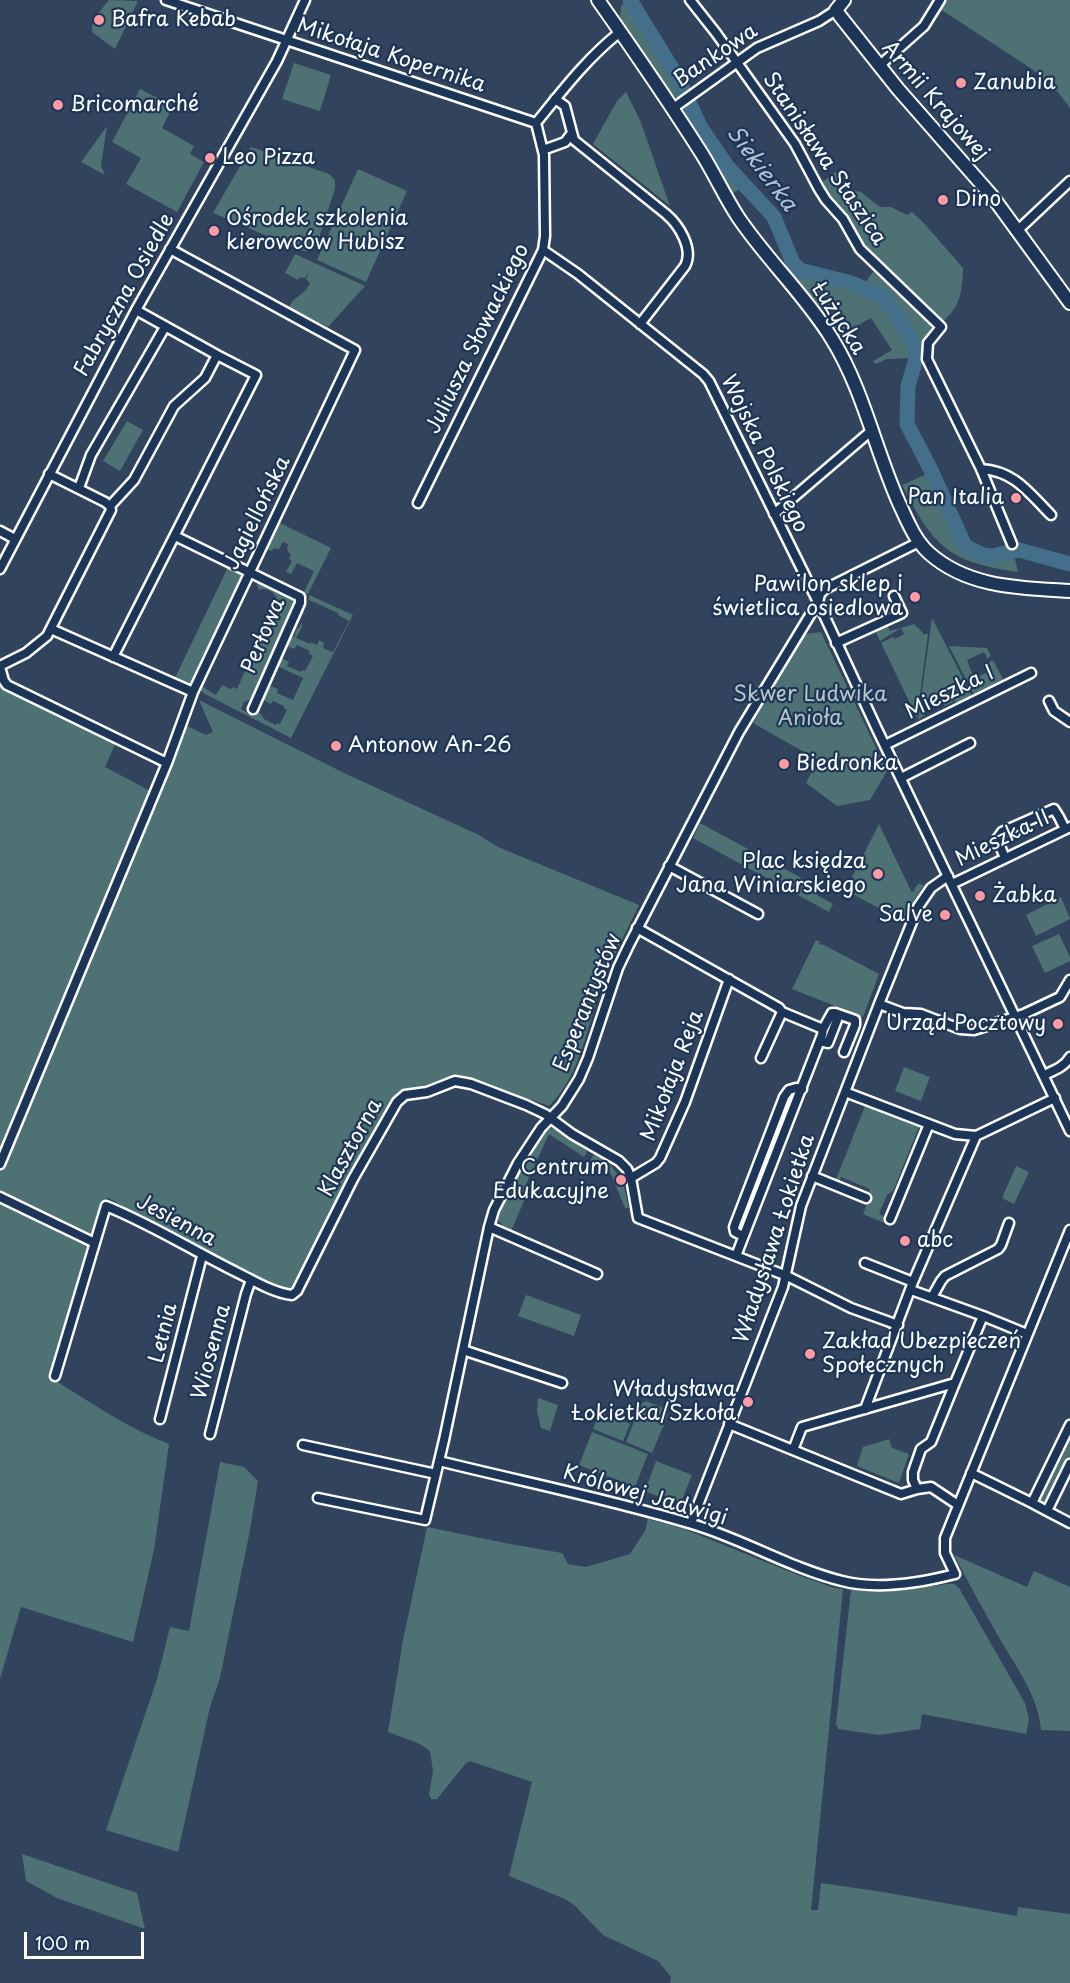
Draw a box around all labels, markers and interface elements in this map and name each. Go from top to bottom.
place label: Bafra Kebab [111,7,236,33]
marker: Bafra Kebab [92,13,106,27]
street label: Mikołaja Kopernika [294,14,488,98]
street label: Bankowa [669,19,763,93]
street label: Armii Krajowej [876,36,994,166]
street label: Stanisława Staszica [757,68,891,250]
place label: Zanubia [973,70,1056,96]
marker: Zanubia [954,76,968,90]
place label: Bricomarché [70,92,199,118]
marker: Bricomarché [51,98,65,112]
water label: Siekierka [720,121,802,217]
place label: Leo Pizza [222,145,315,171]
marker: Leo Pizza [203,151,217,165]
place label: Dino [955,187,1001,213]
marker: Dino [936,193,950,207]
place label: Ośrodek szkolenia kierowców Hubisz [226,206,408,256]
street label: Fabryczna Osiedle [70,209,180,381]
marker: Ośrodek szkolenia kierowców Hubisz [207,224,221,238]
street label: Juliusza Słowackiego [421,240,535,438]
street label: Łużycka [805,278,871,360]
street label: Wojska Polskiego [715,371,813,537]
street label: Jagiellońska [220,452,296,574]
place label: Pan Italia [908,485,1004,511]
marker: Pan Italia [1009,491,1023,505]
place label: Pawilon sklep i świetlica osiedlowa [713,572,903,622]
marker: Pawilon sklep i świetlica osiedlowa [908,590,922,604]
street label: Perłowa [237,595,291,677]
street label: Mieszka I [901,661,999,725]
park label: Skwer Ludwika Anioła [733,682,887,732]
place label: Antonow An-26 [348,733,512,759]
marker: Antonow An-26 [329,739,343,753]
place label: Biedronka [796,751,898,777]
marker: Biedronka [777,757,791,771]
street label: Mieszka II [952,805,1054,873]
place label: Plac księdza Jana Winiarskiego [676,849,866,899]
marker: Plac księdza Jana Winiarskiego [871,867,885,881]
place label: Żabka [992,883,1056,909]
marker: Żabka [973,889,987,903]
place label: Salve [878,902,933,928]
marker: Salve [938,908,952,922]
street label: Esperantystów [549,930,627,1076]
street label: Mikołaja Reja [636,1007,710,1145]
place label: Urząd Pocztowy [886,1011,1046,1037]
marker: Urząd Pocztowy [1051,1017,1065,1031]
street label: Klasztorna [314,1095,388,1201]
street label: Władysława Łokietka [729,1131,821,1347]
place label: Centrum Edukacyjne [492,1155,609,1205]
marker: Centrum Edukacyjne [614,1173,628,1187]
street label: Jesienna [132,1190,220,1252]
place label: abc [917,1228,953,1254]
marker: abc [898,1234,912,1248]
street label: Letnia [144,1300,184,1366]
street label: Wiosenna [187,1302,237,1402]
place label: Zakład Ubezpieczeń Społecznych [822,1329,1021,1379]
marker: Zakład Ubezpieczeń Społecznych [803,1347,817,1361]
place label: Władysława Łokietka/Szkoła [572,1377,736,1427]
marker: Władysława Łokietka/Szkoła [741,1395,755,1409]
street label: Królowej Jadwigi [560,1460,730,1532]
scale bar [27,1920,147,1958]
text: 100 m [35,1929,90,1956]

